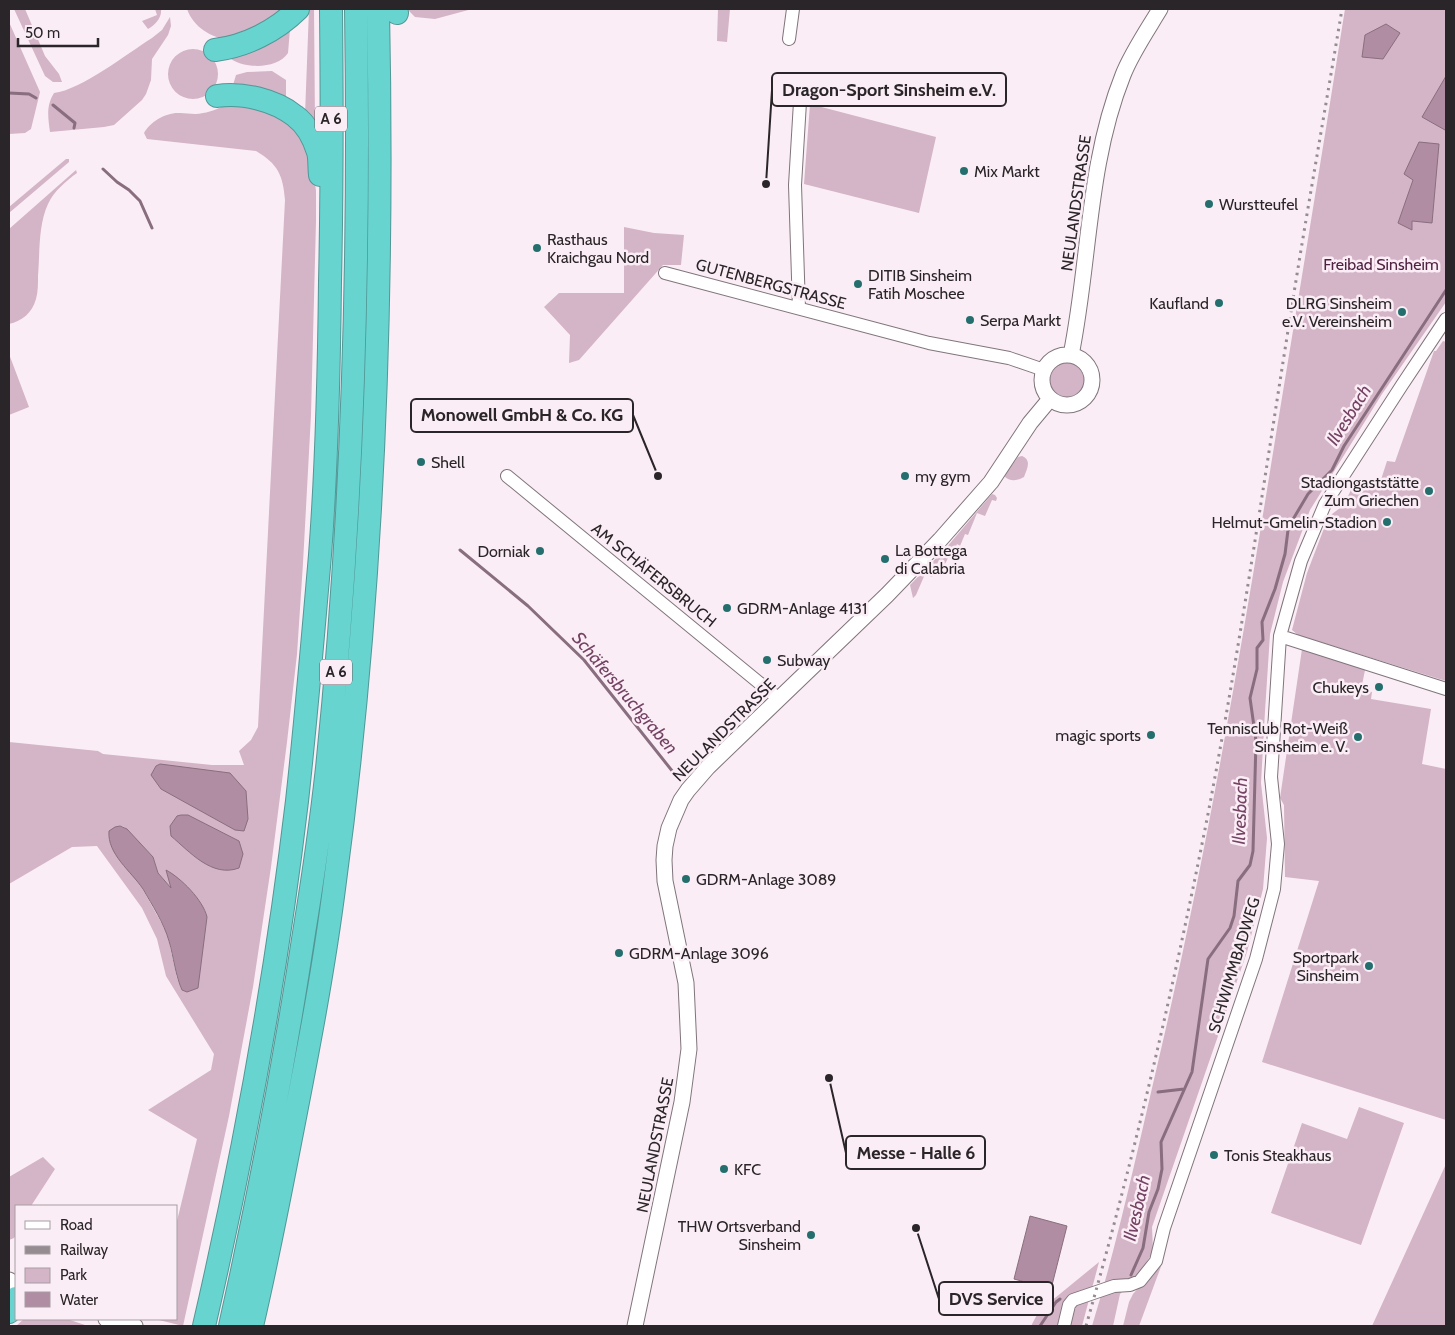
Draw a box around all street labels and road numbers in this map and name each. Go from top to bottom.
road number: A 6 [315,106,347,132]
street label: NEULANDSTRASSE [1057,134,1095,272]
street label: GUTENBERGSTRASSE [694,255,848,313]
street label: AM SCHÄFERSBRUCH [588,519,720,631]
road number: A 6 [320,660,352,684]
street label: NEULANDSTRASSE [669,675,779,785]
street label: SCHWIMMBADWEG [1204,895,1264,1035]
street label: NEULANDSTRASSE [633,1076,677,1214]

